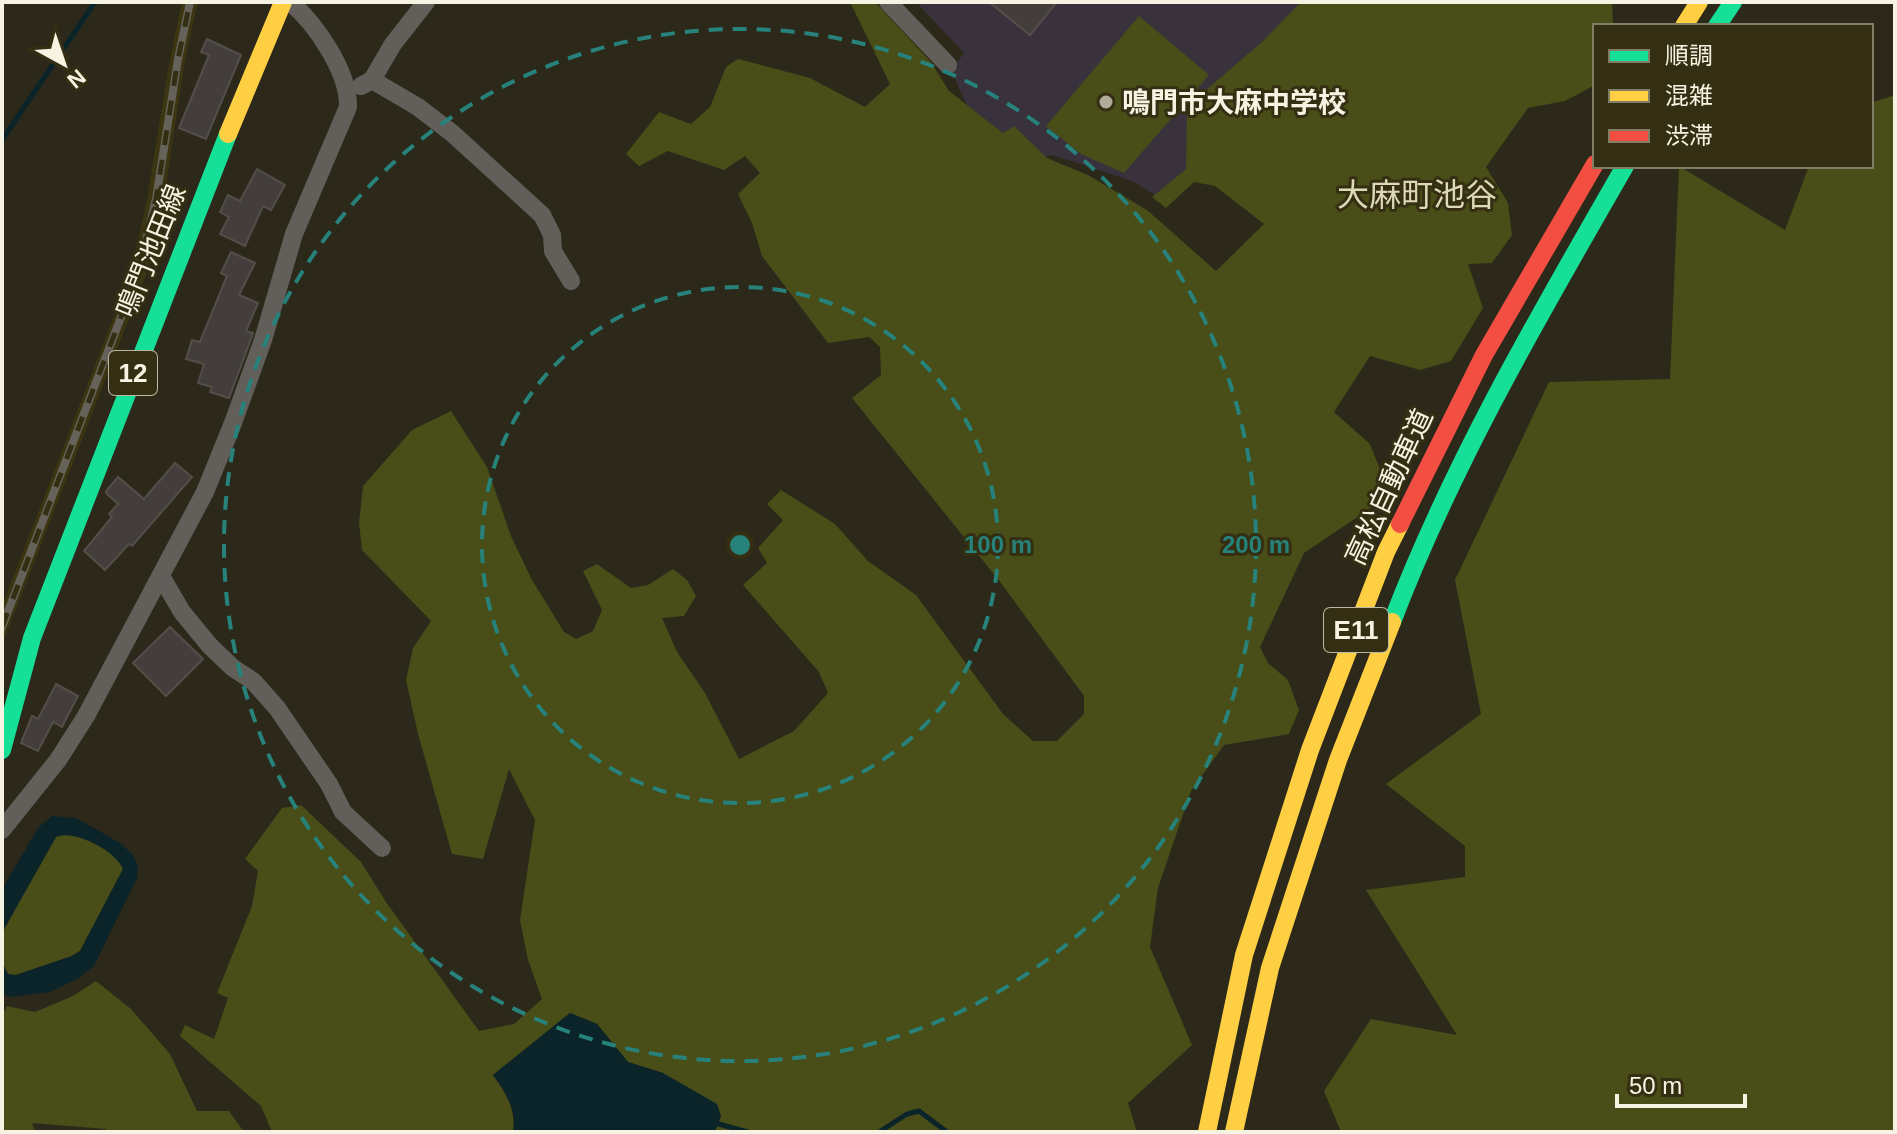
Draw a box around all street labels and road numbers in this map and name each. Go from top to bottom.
street label: 鳴門池田線 [110,180,192,322]
road number: 12 [109,351,157,395]
street label: 高松自動車道 [1339,404,1439,570]
road number: E11 [1324,608,1388,652]

